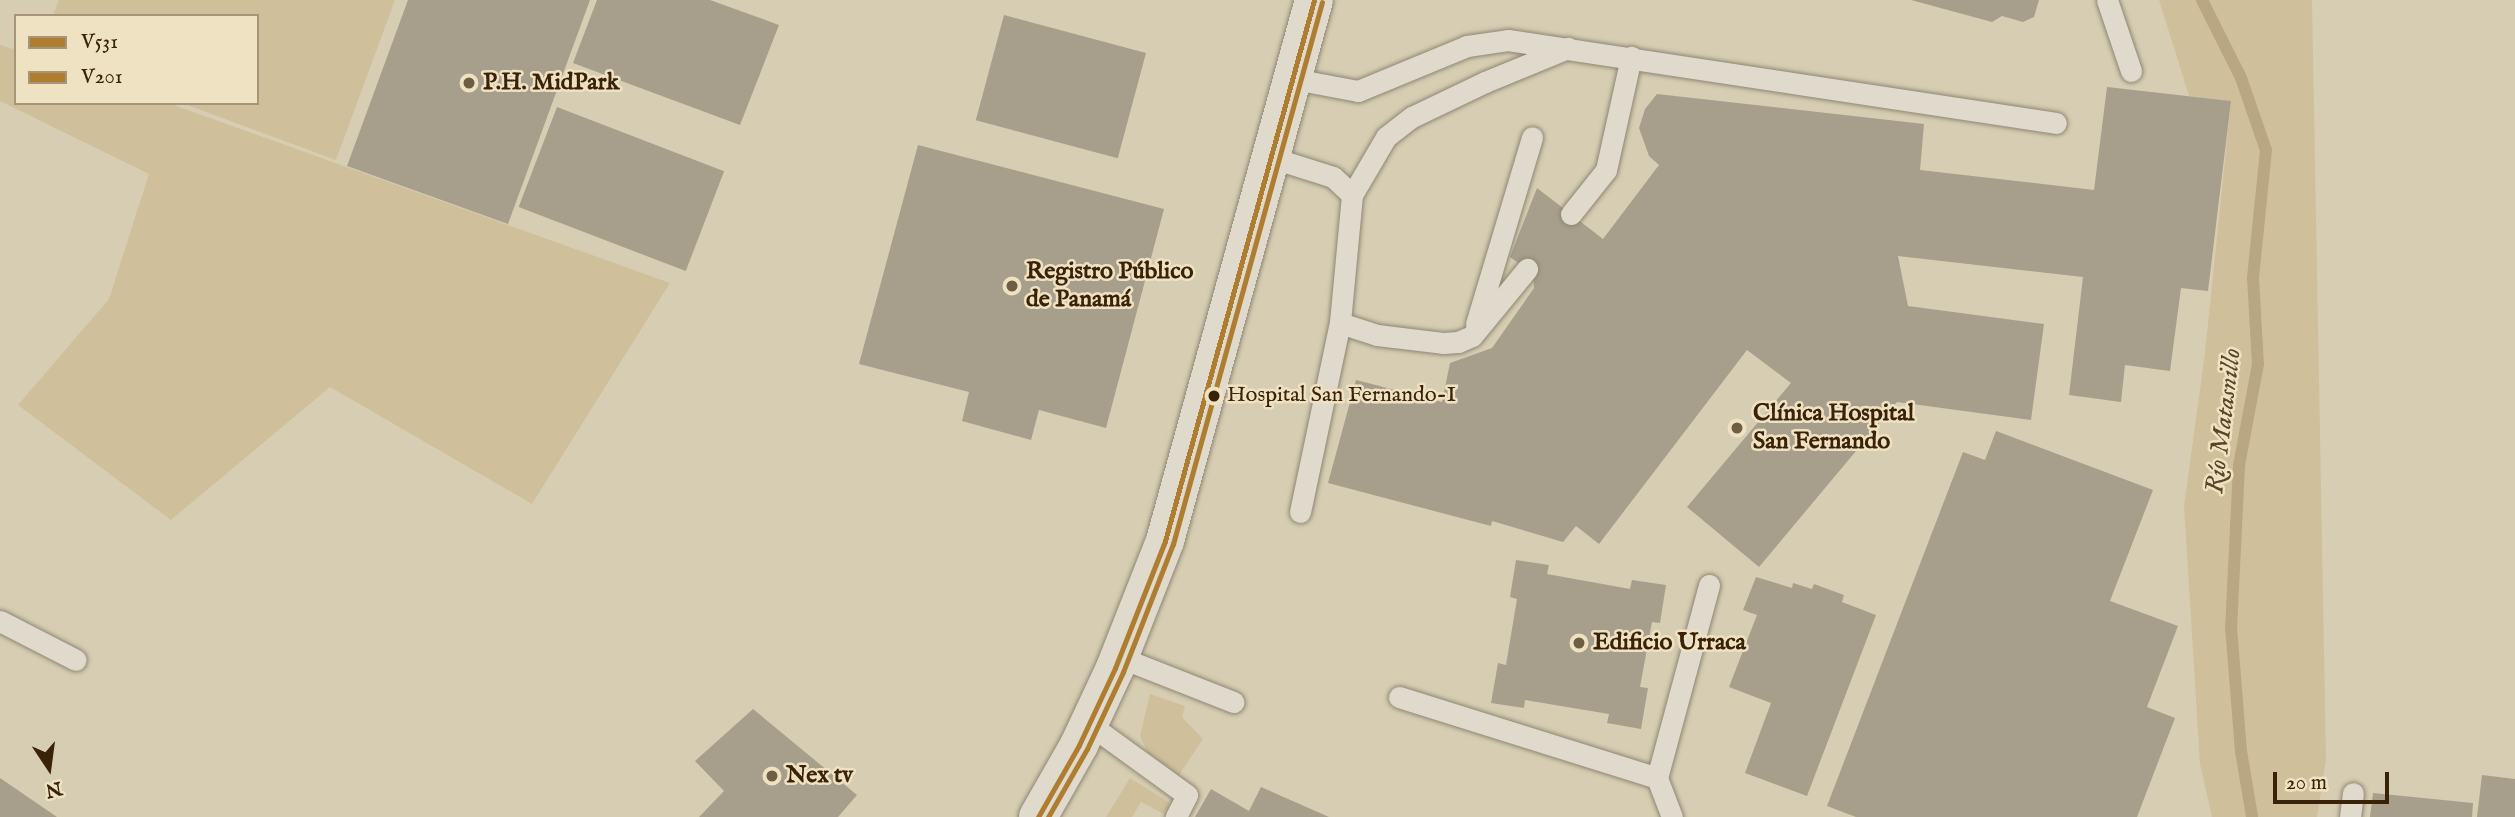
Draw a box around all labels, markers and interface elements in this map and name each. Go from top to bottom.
legend [14,14,259,105]
text: V531 [81,29,118,56]
text: V201 [81,64,123,91]
place label: P.H. MidPark [483,69,619,97]
marker: P.H. MidPark [461,75,477,91]
place label: Registro Público de Panamá [1026,258,1193,314]
marker: Registro Público de Panamá [1004,278,1020,294]
water label: Río Matasnillo [2200,347,2248,495]
place label: Hospital San Fernando-I [1227,383,1456,409]
marker: Hospital San Fernando-I [1207,389,1221,403]
place label: Clínica Hospital San Fernando [1753,400,1914,456]
marker: Clínica Hospital San Fernando [1727,418,1747,438]
place label: Edificio Urraca [1593,629,1746,657]
marker: Edificio Urraca [1571,635,1587,651]
north arrow [14,733,84,803]
scale bar [2277,758,2392,802]
place label: Nex tv [786,762,853,790]
marker: Nex tv [764,768,780,784]
text: 20 m [2286,770,2327,797]
text: N [43,775,64,802]

